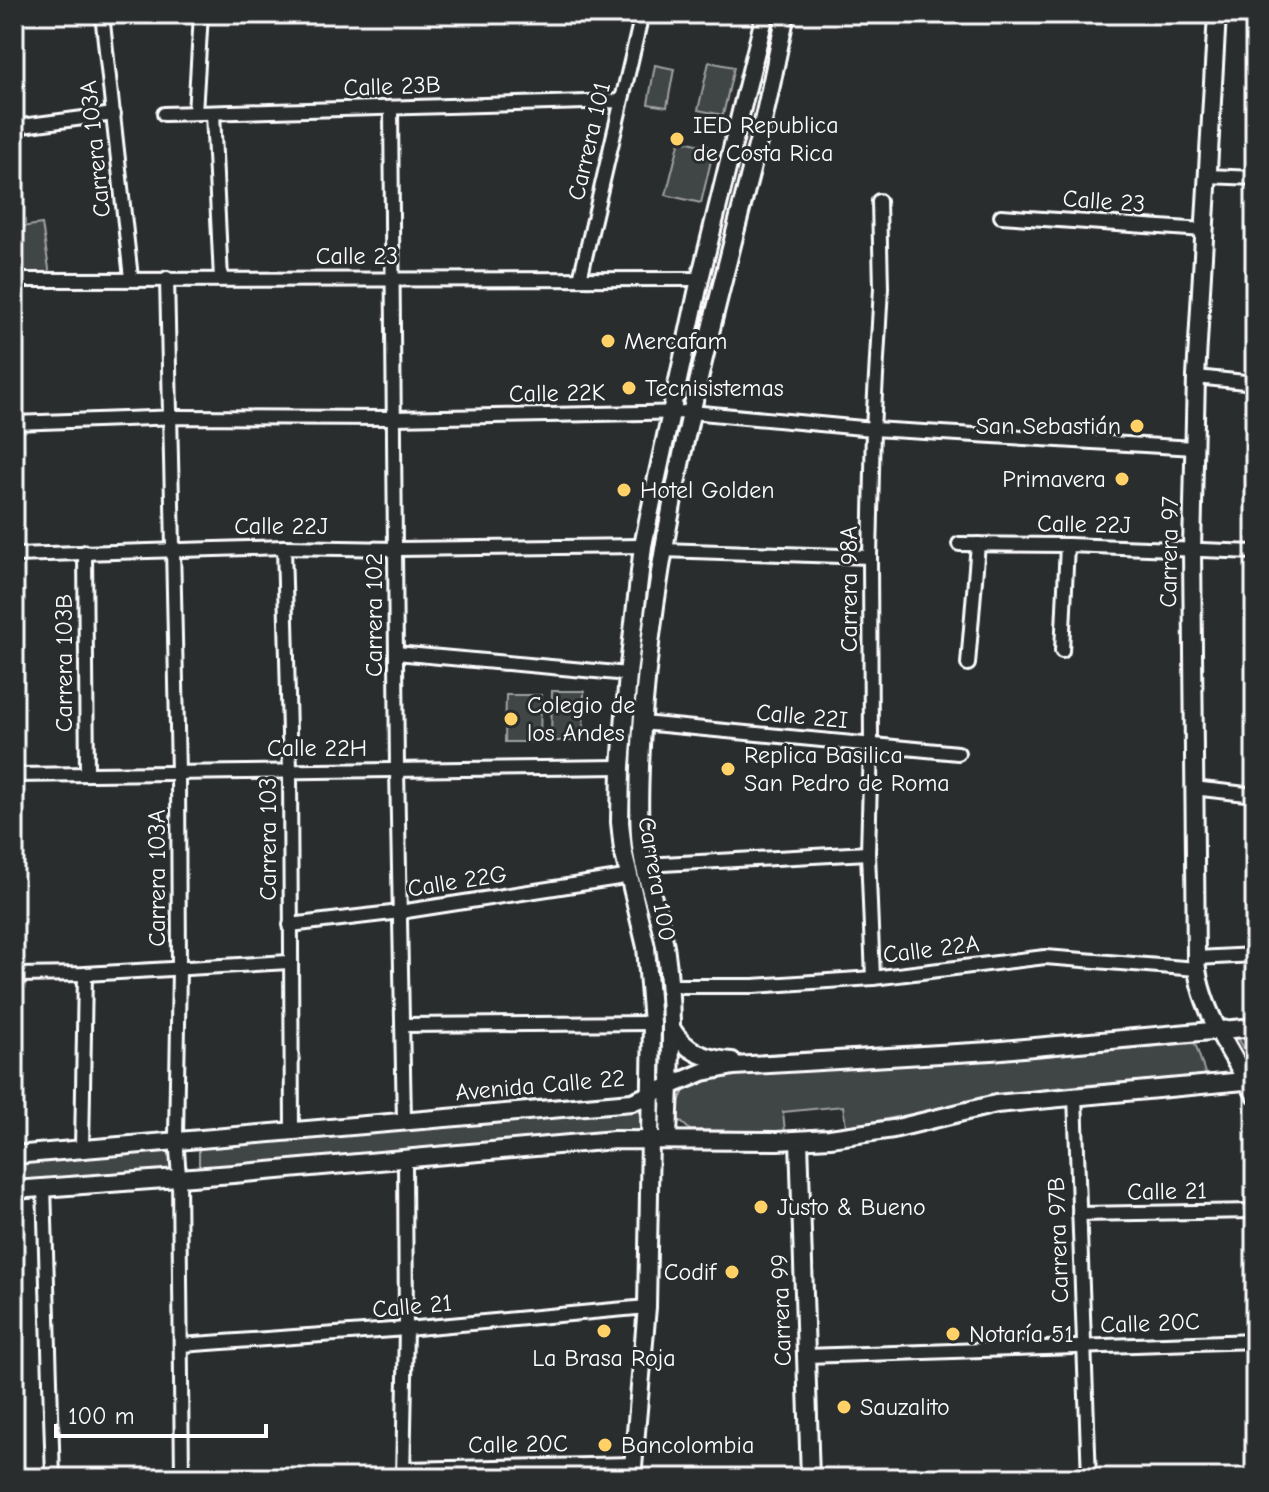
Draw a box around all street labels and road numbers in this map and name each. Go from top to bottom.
street label: Calle 23B [343,70,441,102]
street label: Carrera 103A [74,79,116,219]
street label: Carrera 101 [562,79,616,203]
street label: Calle 23 [1062,184,1146,218]
street label: Calle 23 [316,242,398,270]
street label: Calle 22K [509,378,605,408]
street label: Carrera 97 [1154,496,1184,608]
street label: Calle 22J [1037,509,1131,539]
street label: Calle 22J [234,512,328,540]
street label: Carrera 98A [835,526,863,652]
street label: Carrera 102 [360,553,388,677]
street label: Carrera 103B [50,594,78,732]
street label: Calle 22I [755,698,849,734]
street label: Calle 22H [267,734,367,762]
street label: Carrera 103 [254,777,282,901]
street label: Carrera 103A [143,809,171,947]
street label: Carrera 100 [632,815,682,943]
street label: Calle 22G [405,859,509,903]
street label: Calle 22A [881,929,981,969]
street label: Avenida Calle 22 [454,1064,626,1106]
street label: Carrera 97B [1042,1176,1074,1304]
street label: Calle 21 [1127,1176,1207,1206]
street label: Carrera 99 [765,1253,797,1367]
street label: Calle 21 [371,1289,453,1323]
street label: Calle 20C [1100,1307,1200,1339]
street label: Calle 20C [468,1429,568,1459]

